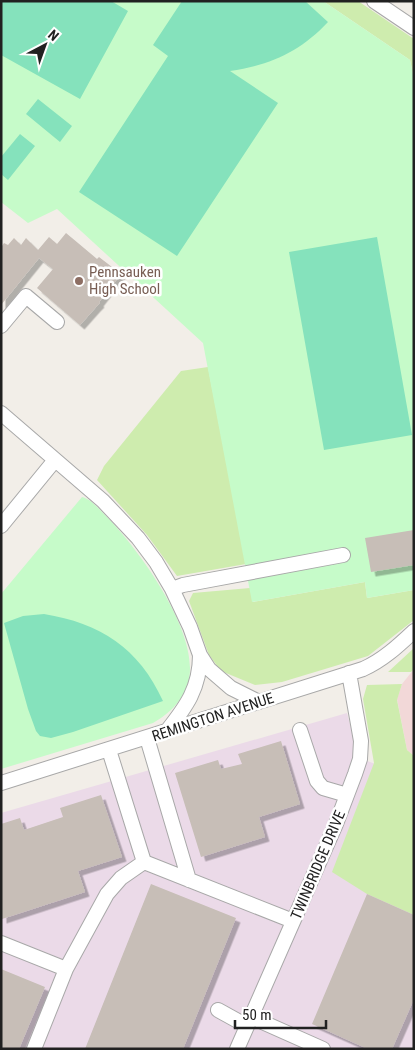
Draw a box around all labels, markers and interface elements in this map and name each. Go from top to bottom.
north arrow [20,20,70,70]
text: N [45,26,62,44]
place label: Pennsauken High School [89,263,161,298]
marker: Pennsauken High School [73,275,85,287]
street label: REMINGTON AVENUE [150,689,276,745]
street label: TWINBRIDGE DRIVE [287,808,349,922]
scale bar [235,998,326,1030]
text: 50 m [242,1006,272,1024]

